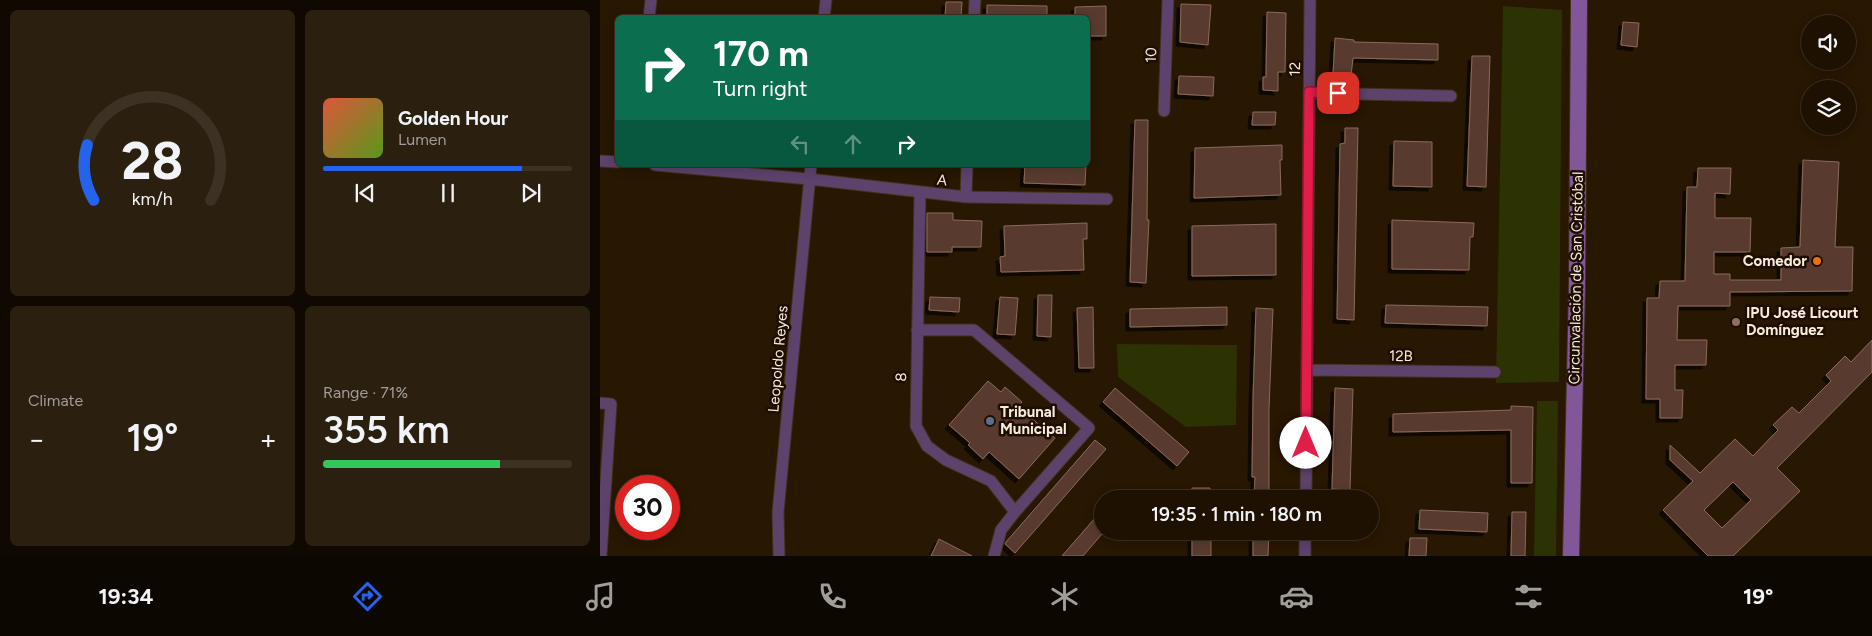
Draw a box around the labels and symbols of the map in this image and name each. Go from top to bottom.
street label: 10 [1142,47,1160,63]
street label: 12 [1286,62,1304,76]
pin [1317,72,1359,114]
street label: A [936,171,948,189]
street label: Circunvalación de San Cristóbal [1565,171,1587,385]
place label: Comedor [1743,252,1807,270]
marker: Comedor [1811,255,1823,267]
place label: IPU José Licourt Domínguez [1746,304,1859,339]
street label: Leopoldo Reyes [764,305,792,413]
marker: IPU José Licourt Domínguez [1730,316,1742,328]
street label: 12B [1389,347,1413,365]
street label: 8 [892,372,910,382]
place label: Tribunal Municipal [1000,403,1067,438]
marker: Tribunal Municipal [984,415,996,427]
position arrow [1279,416,1331,468]
speed limit sign: 30 [615,475,680,540]

